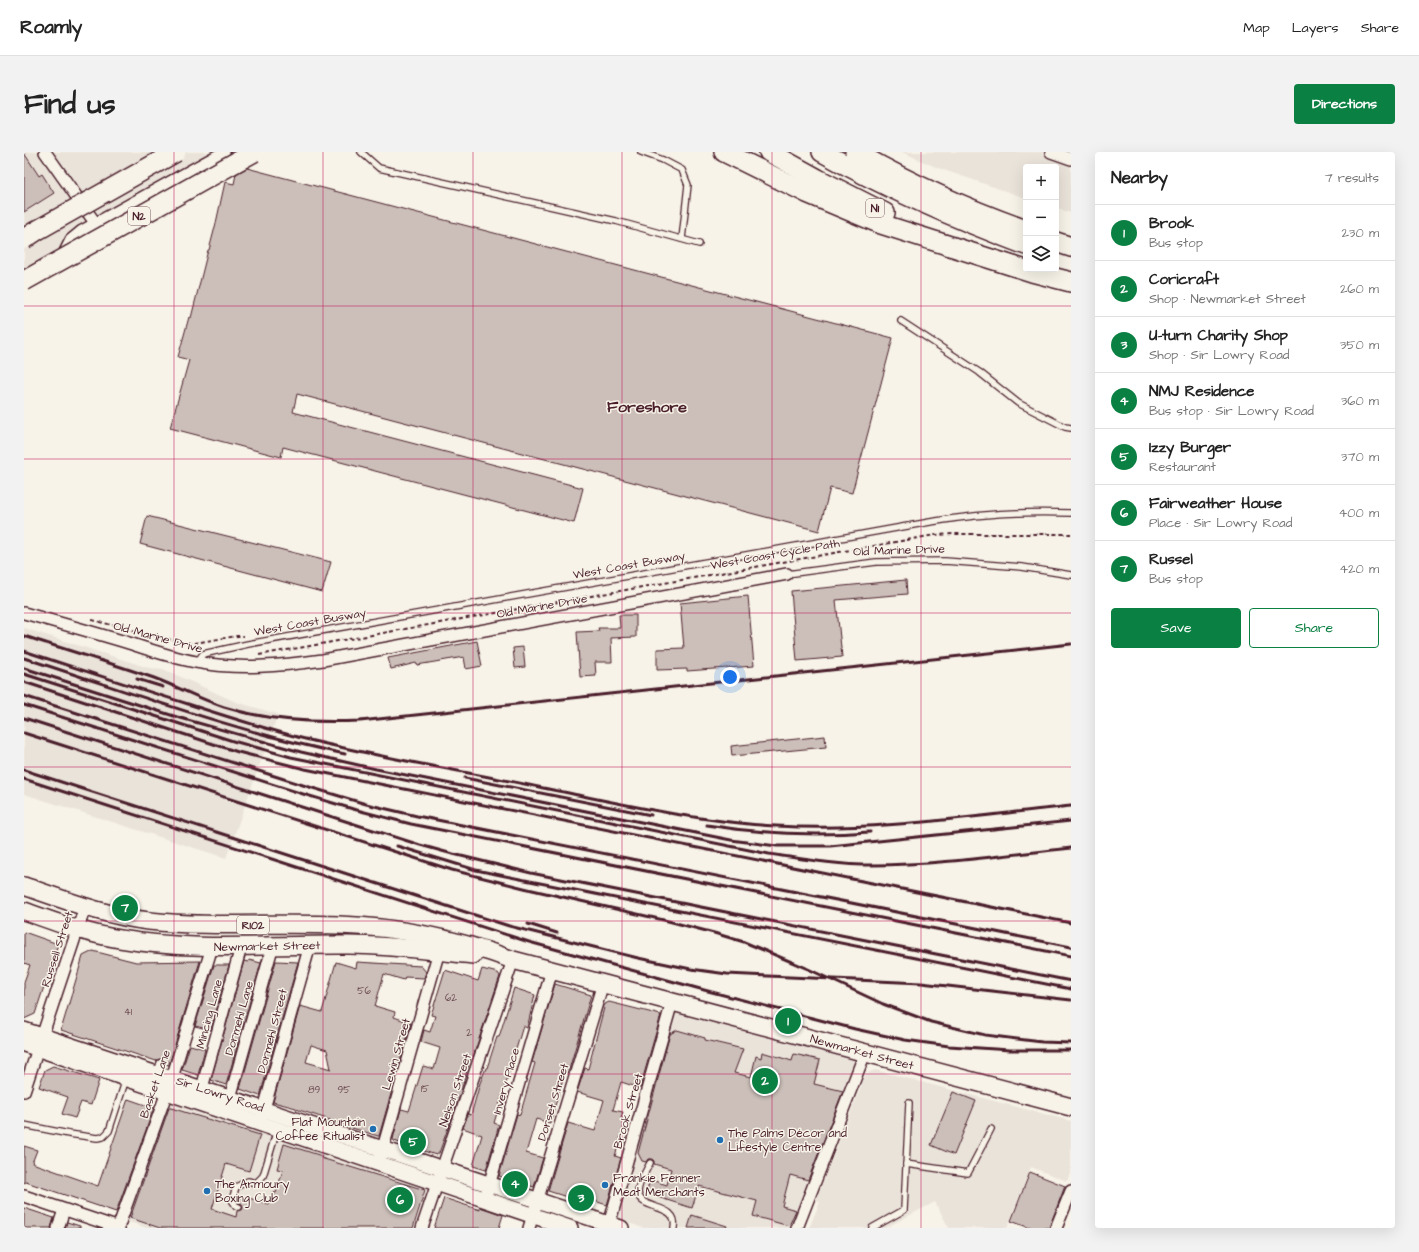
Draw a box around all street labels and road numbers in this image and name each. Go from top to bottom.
road number: N1 [866,199,884,217]
road number: N2 [128,207,150,225]
street label: West Coast Cycle Path [709,535,841,575]
street label: Old Marine Drive [853,540,946,561]
street label: West Coast Busway [572,547,687,585]
street label: Old Marine Drive [496,590,589,623]
street label: West Coast Busway [253,604,368,642]
street label: Old Marine Drive [111,617,205,658]
street label: Russell Street [37,909,78,989]
road number: R102 [237,916,269,934]
street label: Newmarket Street [214,937,320,956]
street label: Mincing Lane [192,977,228,1051]
street label: Dormehl Lane [221,979,258,1057]
street label: Dormehl Street [253,987,292,1075]
street label: Lewin Street [378,1016,415,1092]
street label: Newmarket Street [808,1031,916,1074]
street label: Invery Place [489,1045,525,1117]
street label: Basket Lane [136,1047,175,1121]
street label: Nelson Street [435,1051,476,1129]
street label: Dorset Street [534,1061,573,1143]
street label: Brook Street [610,1071,647,1151]
street label: Sir Lowry Road [173,1072,266,1118]

